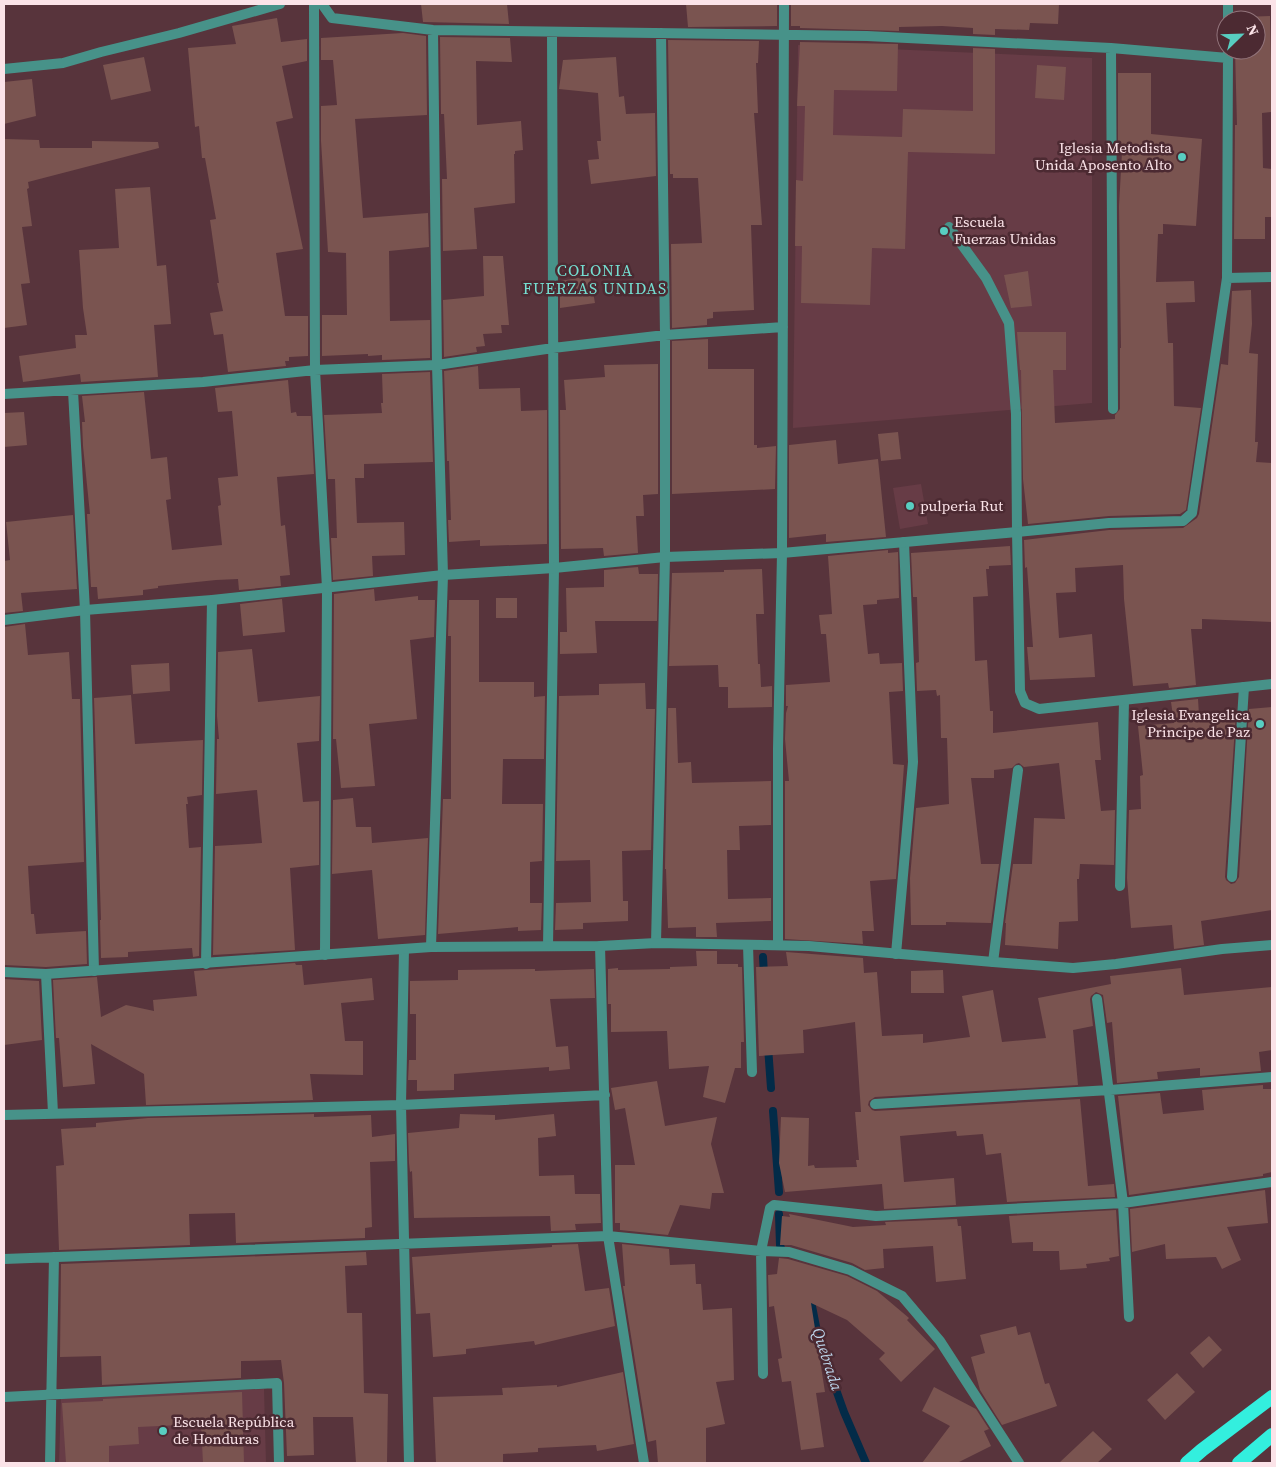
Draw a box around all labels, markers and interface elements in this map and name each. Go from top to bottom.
north arrow [1216,10,1266,60]
text: N [1242,21,1264,39]
place label: Iglesia Metodista Unida Aposento Alto [1035,137,1172,175]
marker: Iglesia Metodista Unida Aposento Alto [1176,151,1188,163]
place label: Escuela Fuerzas Unidas [954,211,1056,249]
marker: Escuela Fuerzas Unidas [938,225,950,237]
district label: COLONIA FUERZAS UNIDAS [523,259,667,299]
place label: pulperia Rut [920,495,1003,516]
marker: pulperia Rut [904,500,916,512]
place label: Iglesia Evangelica Principe de Paz [1131,704,1250,742]
marker: Iglesia Evangelica Principe de Paz [1254,718,1266,730]
water label: Quebrada [808,1325,849,1394]
place label: Escuela República de Honduras [173,1411,295,1449]
marker: Escuela República de Honduras [157,1425,169,1437]

